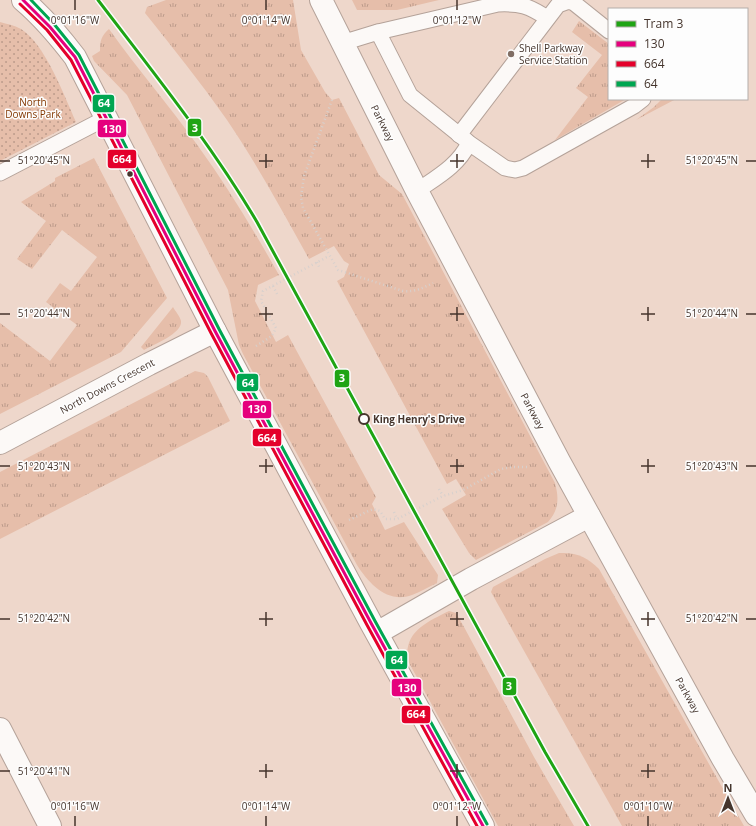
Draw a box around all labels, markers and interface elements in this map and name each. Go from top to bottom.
legend [608,8,748,100]
text: 0°01'16"W [51,13,100,27]
text: 0°01'14"W [242,13,291,27]
text: 0°01'12"W [433,13,482,27]
text: Tram 3 [644,15,683,32]
text: 130 [644,35,665,52]
place label: Shell Parkway Service Station [519,41,588,67]
marker: Shell Parkway Service Station [506,49,516,59]
text: 664 [644,55,665,72]
text: 64 [644,75,658,92]
line badge: 64 [92,94,115,113]
park label: North Downs Park [5,95,61,121]
text: 64 [98,95,111,110]
street label: Parkway [368,102,399,145]
line badge: 3 [187,118,202,137]
line badge: 130 [97,119,127,138]
text: 3 [192,120,198,135]
text: 130 [103,121,121,136]
line badge: 664 [107,149,137,169]
text: 664 [113,151,132,166]
text: 51°20'45"N [18,153,70,167]
text: 51°20'45"N [686,153,738,167]
unlabelled marker [125,169,135,179]
text: 51°20'44"N [18,306,70,320]
text: 51°20'44"N [686,306,738,320]
street label: North Downs Crescent [57,355,157,417]
line badge: 3 [334,369,350,388]
text: 3 [339,370,345,385]
line badge: 64 [236,373,259,392]
text: 64 [242,375,255,390]
street label: Parkway [518,390,549,432]
line badge: 130 [242,400,272,419]
text: 130 [248,401,266,416]
place label: King Henry's Drive [373,412,465,426]
marker: King Henry's Drive [358,413,370,425]
line badge: 664 [252,428,282,447]
text: 664 [258,430,277,445]
text: 51°20'43"N [18,459,70,473]
text: 51°20'43"N [686,459,738,473]
text: 51°20'42"N [18,611,70,625]
text: 51°20'42"N [686,611,738,625]
line badge: 64 [385,650,408,670]
text: 64 [391,652,404,667]
street label: Parkway [672,674,704,716]
line badge: 3 [502,677,517,696]
line badge: 130 [391,678,422,697]
text: 3 [506,678,512,693]
text: 130 [398,680,416,695]
line badge: 664 [401,705,431,724]
text: 664 [407,706,426,721]
text: 51°20'41"N [18,764,70,778]
north arrow [708,778,748,818]
text: N [724,780,732,795]
text: 0°01'16"W [51,799,100,813]
text: 0°01'14"W [242,799,291,813]
text: 0°01'12"W [433,799,482,813]
text: 0°01'10"W [624,799,673,813]

